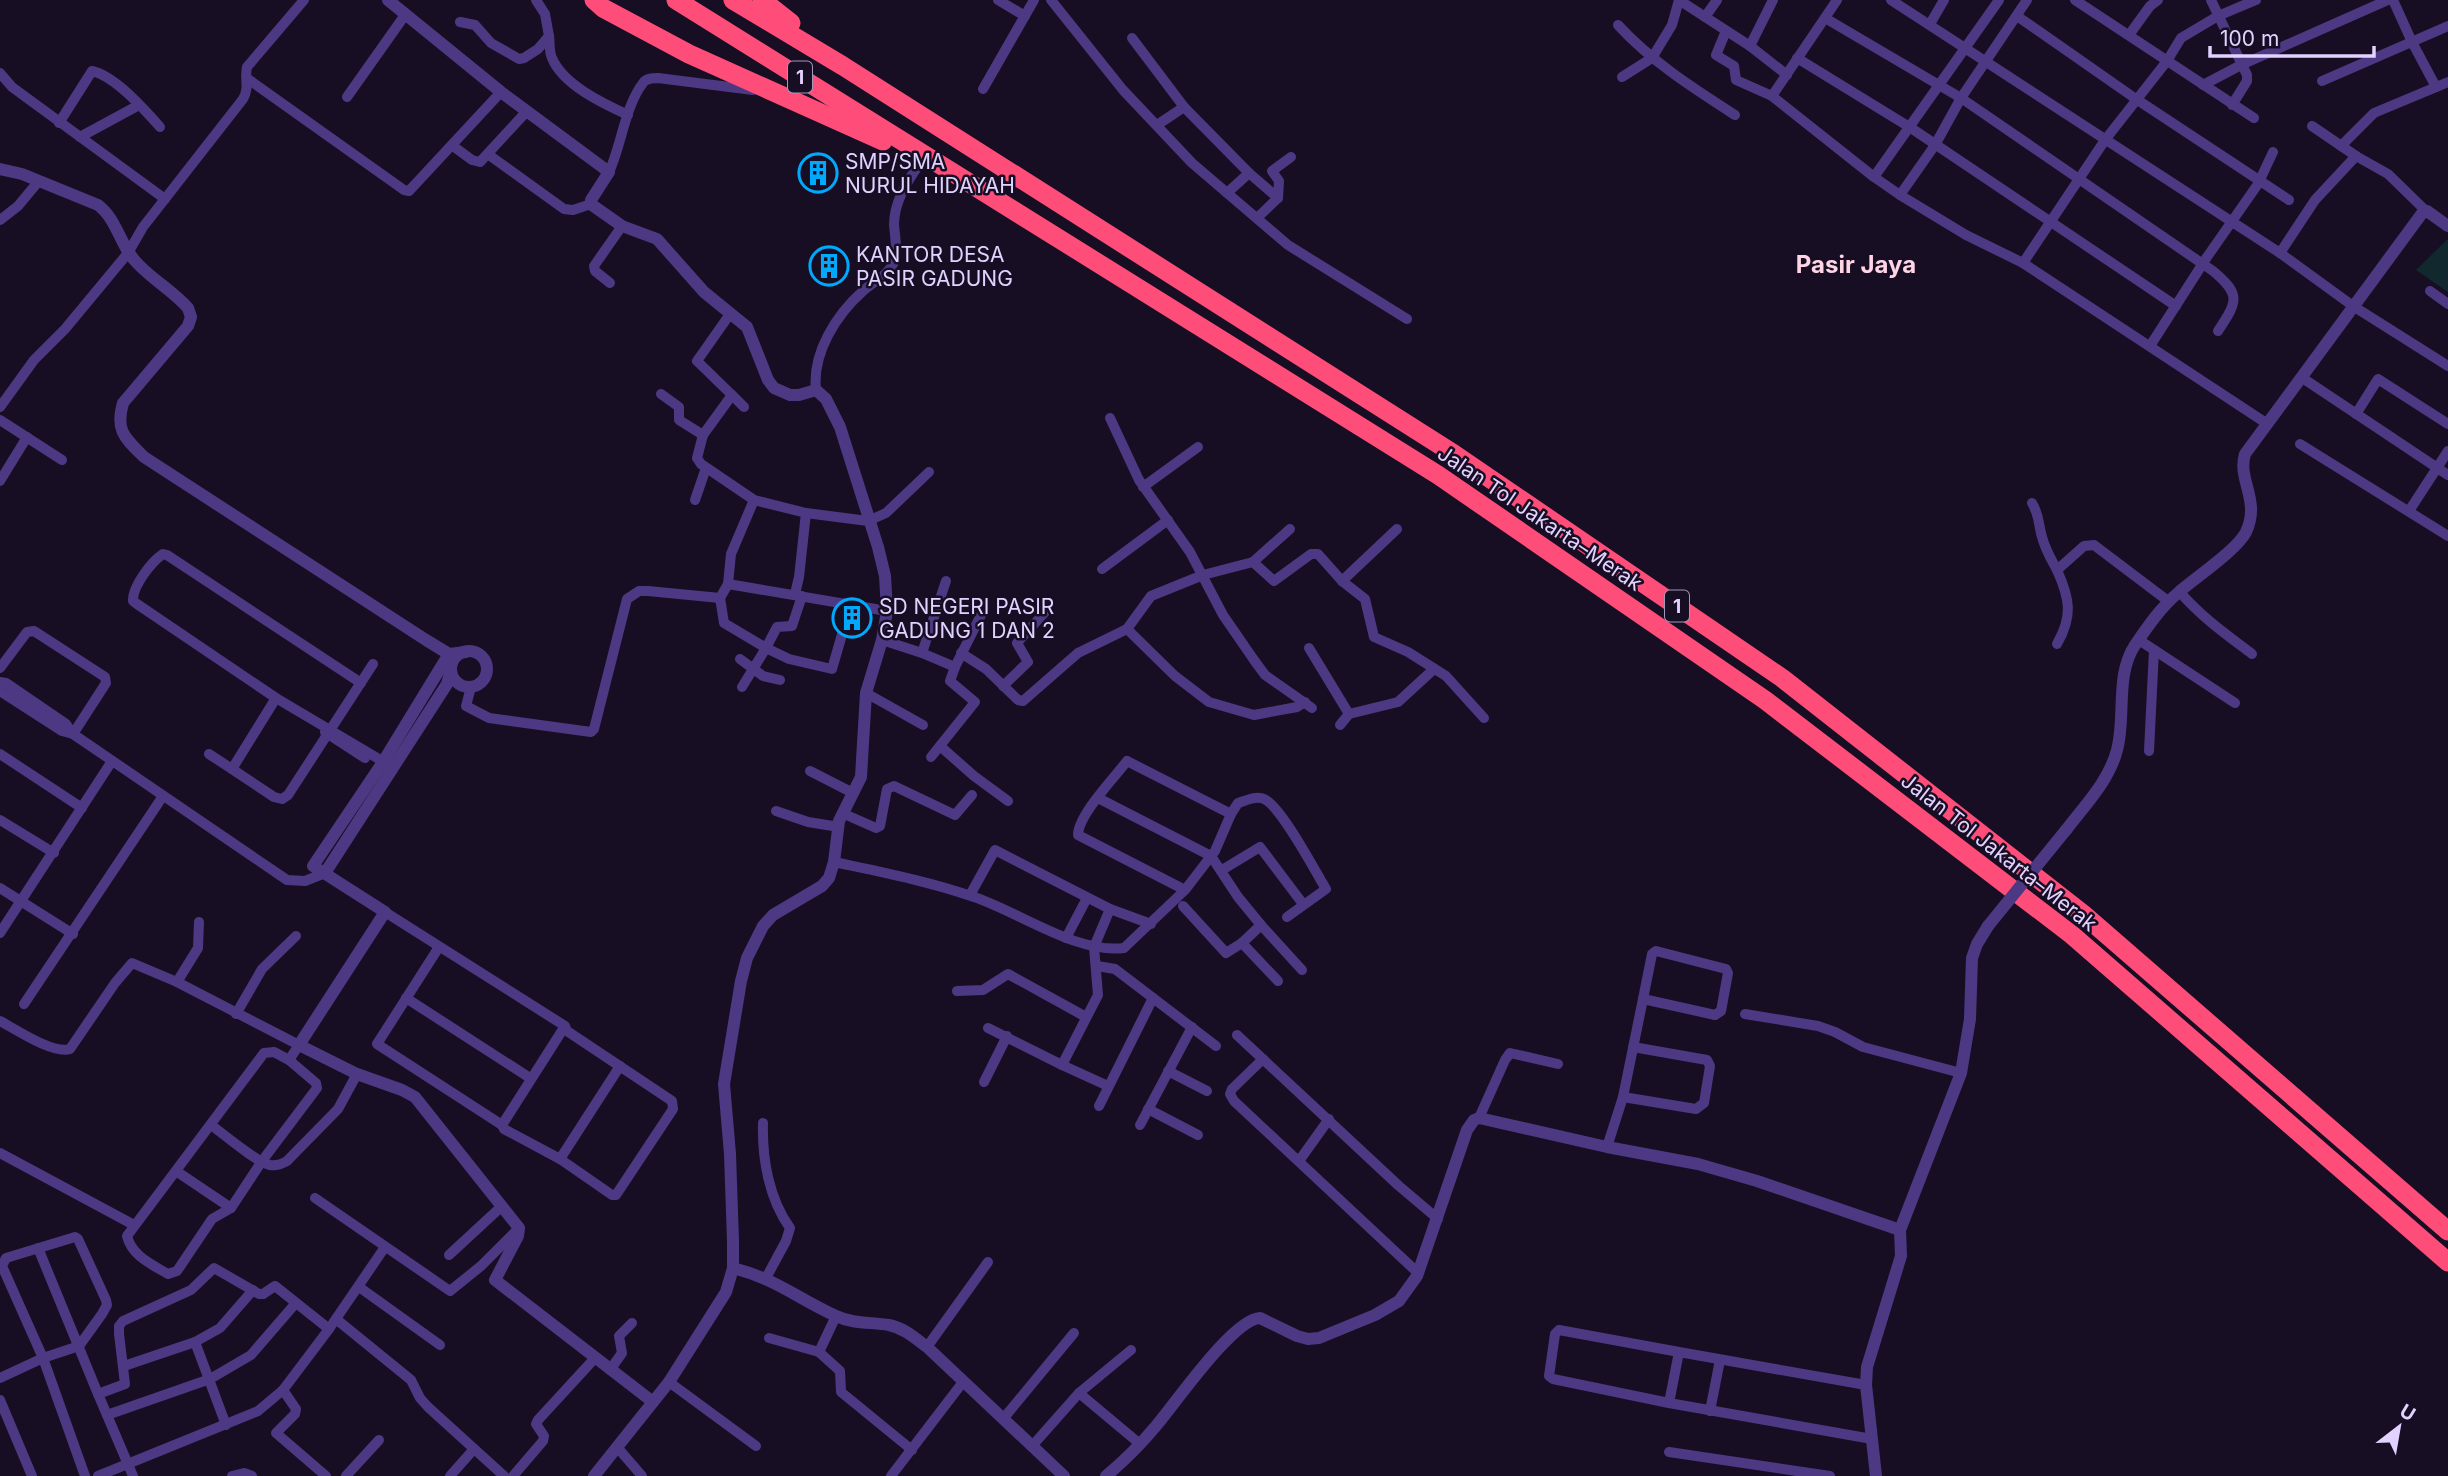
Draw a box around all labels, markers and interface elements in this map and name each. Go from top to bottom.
scale bar [2210,14,2374,58]
text: 100 m [2220,26,2279,51]
road number: 1 [788,61,812,92]
place label: SMP/SMA NURUL HIDAYAH [845,149,1015,198]
building icon: SMP/SMA NURUL HIDAYAH [797,152,839,194]
place label: KANTOR DESA PASIR GADUNG [856,242,1013,291]
building icon: KANTOR DESA PASIR GADUNG [808,245,850,287]
district label: Pasir Jaya [1796,250,1916,279]
street label: Jalan Tol Jakarta–Merak [1433,440,1647,596]
road number: 1 [1665,590,1689,622]
place label: SD NEGERI PASIR GADUNG 1 DAN 2 [879,594,1055,643]
building icon: SD NEGERI PASIR GADUNG 1 DAN 2 [831,597,873,639]
street label: Jalan Tol Jakarta–Merak [1896,768,2102,936]
north arrow [2364,1392,2434,1462]
text: U [2396,1399,2419,1426]

